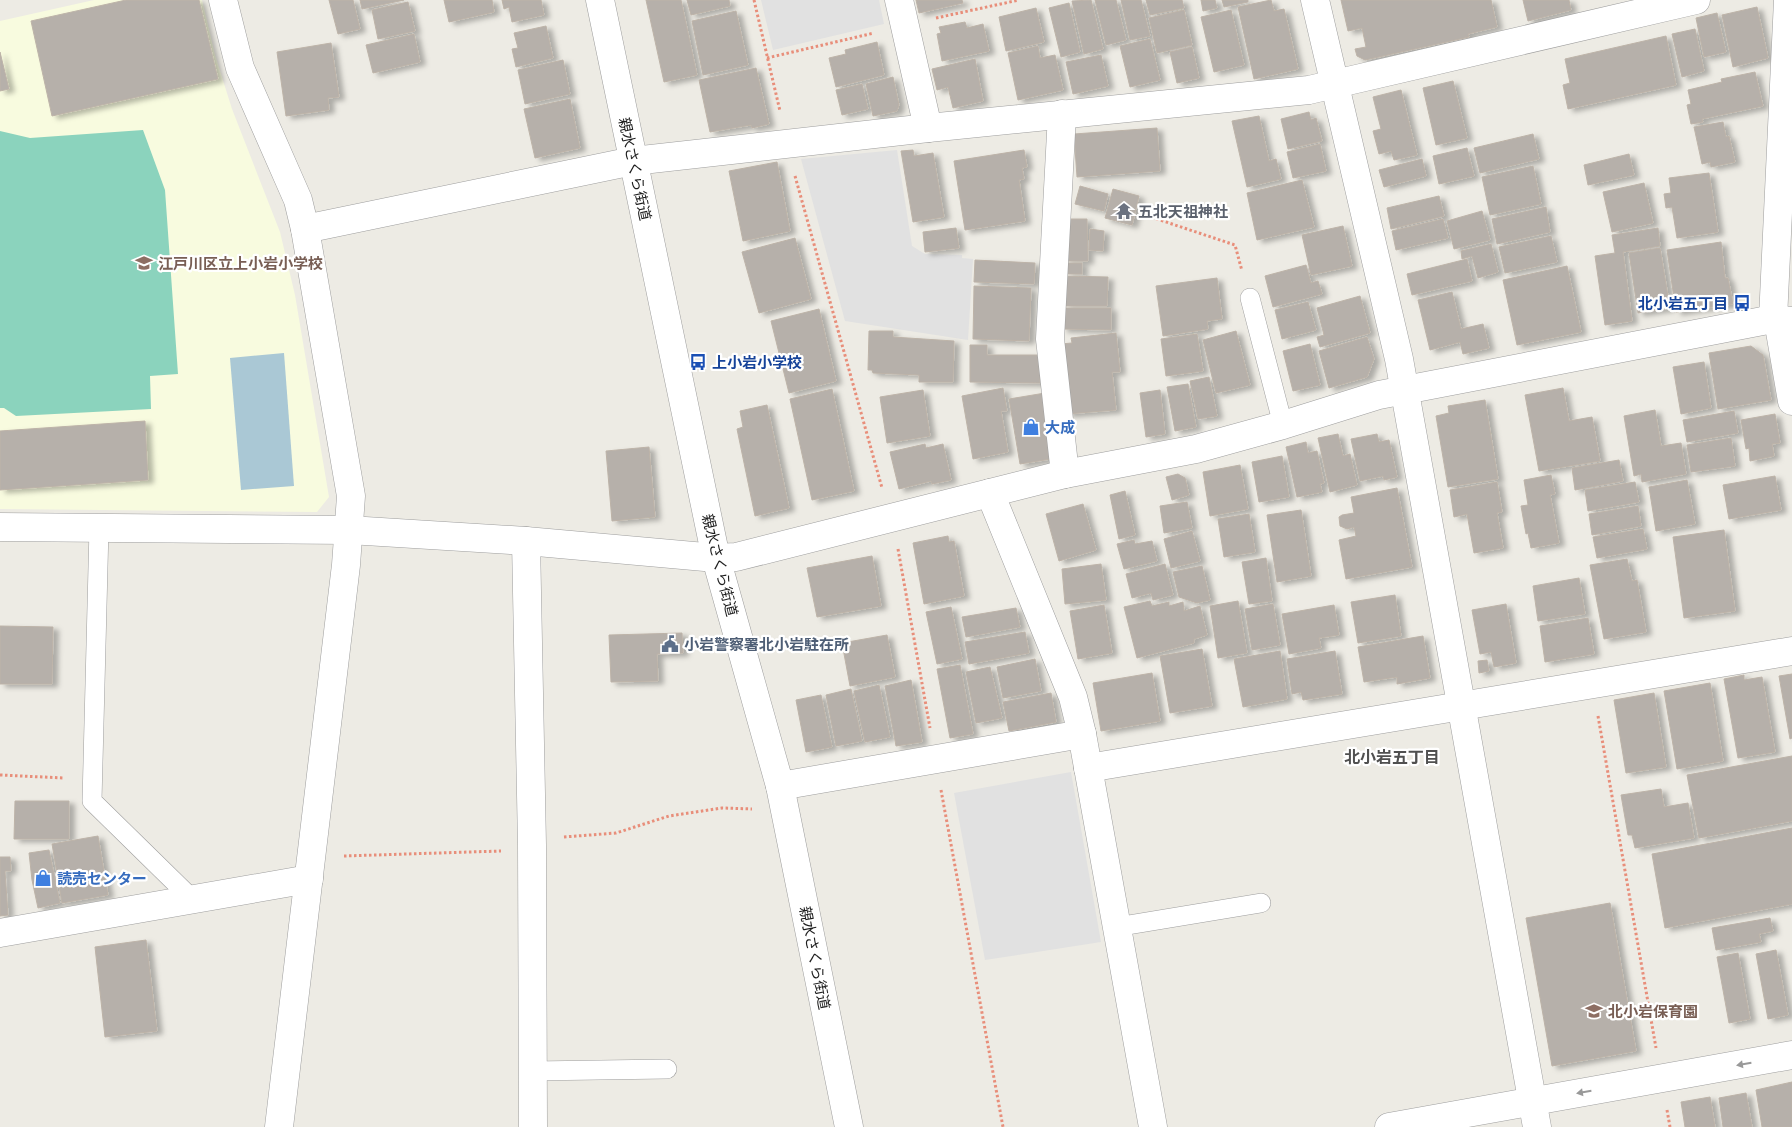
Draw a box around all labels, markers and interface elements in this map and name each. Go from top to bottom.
street label: 親水さくら街道 [614,115,656,223]
temple icon: 五北天祖神社 [1114,201,1134,221]
place label: 五北天祖神社 [1138,201,1228,222]
school or university icon: 江戸川区立上小岩小学校 [134,253,154,273]
place label: 江戸川区立上小岩小学校 [158,253,323,274]
place label: 北小岩五丁目 [1638,293,1728,314]
bus stop icon: 北小岩五丁目 [1732,293,1752,313]
bus stop icon: 上小岩小学校 [688,352,708,372]
place label: 上小岩小学校 [712,352,802,373]
shop icon: 大成 [1021,417,1041,437]
place label: 大成 [1045,417,1075,438]
street label: 親水さくら街道 [697,512,743,618]
public building icon: 小岩警察署北小岩駐在所 [660,634,680,654]
place label: 小岩警察署北小岩駐在所 [684,634,849,655]
district label: 北小岩五丁目 [1344,746,1440,768]
shop icon: 読売センター [33,868,53,888]
place label: 読売センター [57,868,147,889]
street label: 親水さくら街道 [795,904,835,1012]
school or university icon: 北小岩保育園 [1584,1001,1604,1021]
place label: 北小岩保育園 [1608,1001,1698,1022]
one-way arrow [1736,1060,1752,1068]
one-way arrow [1576,1089,1592,1097]

